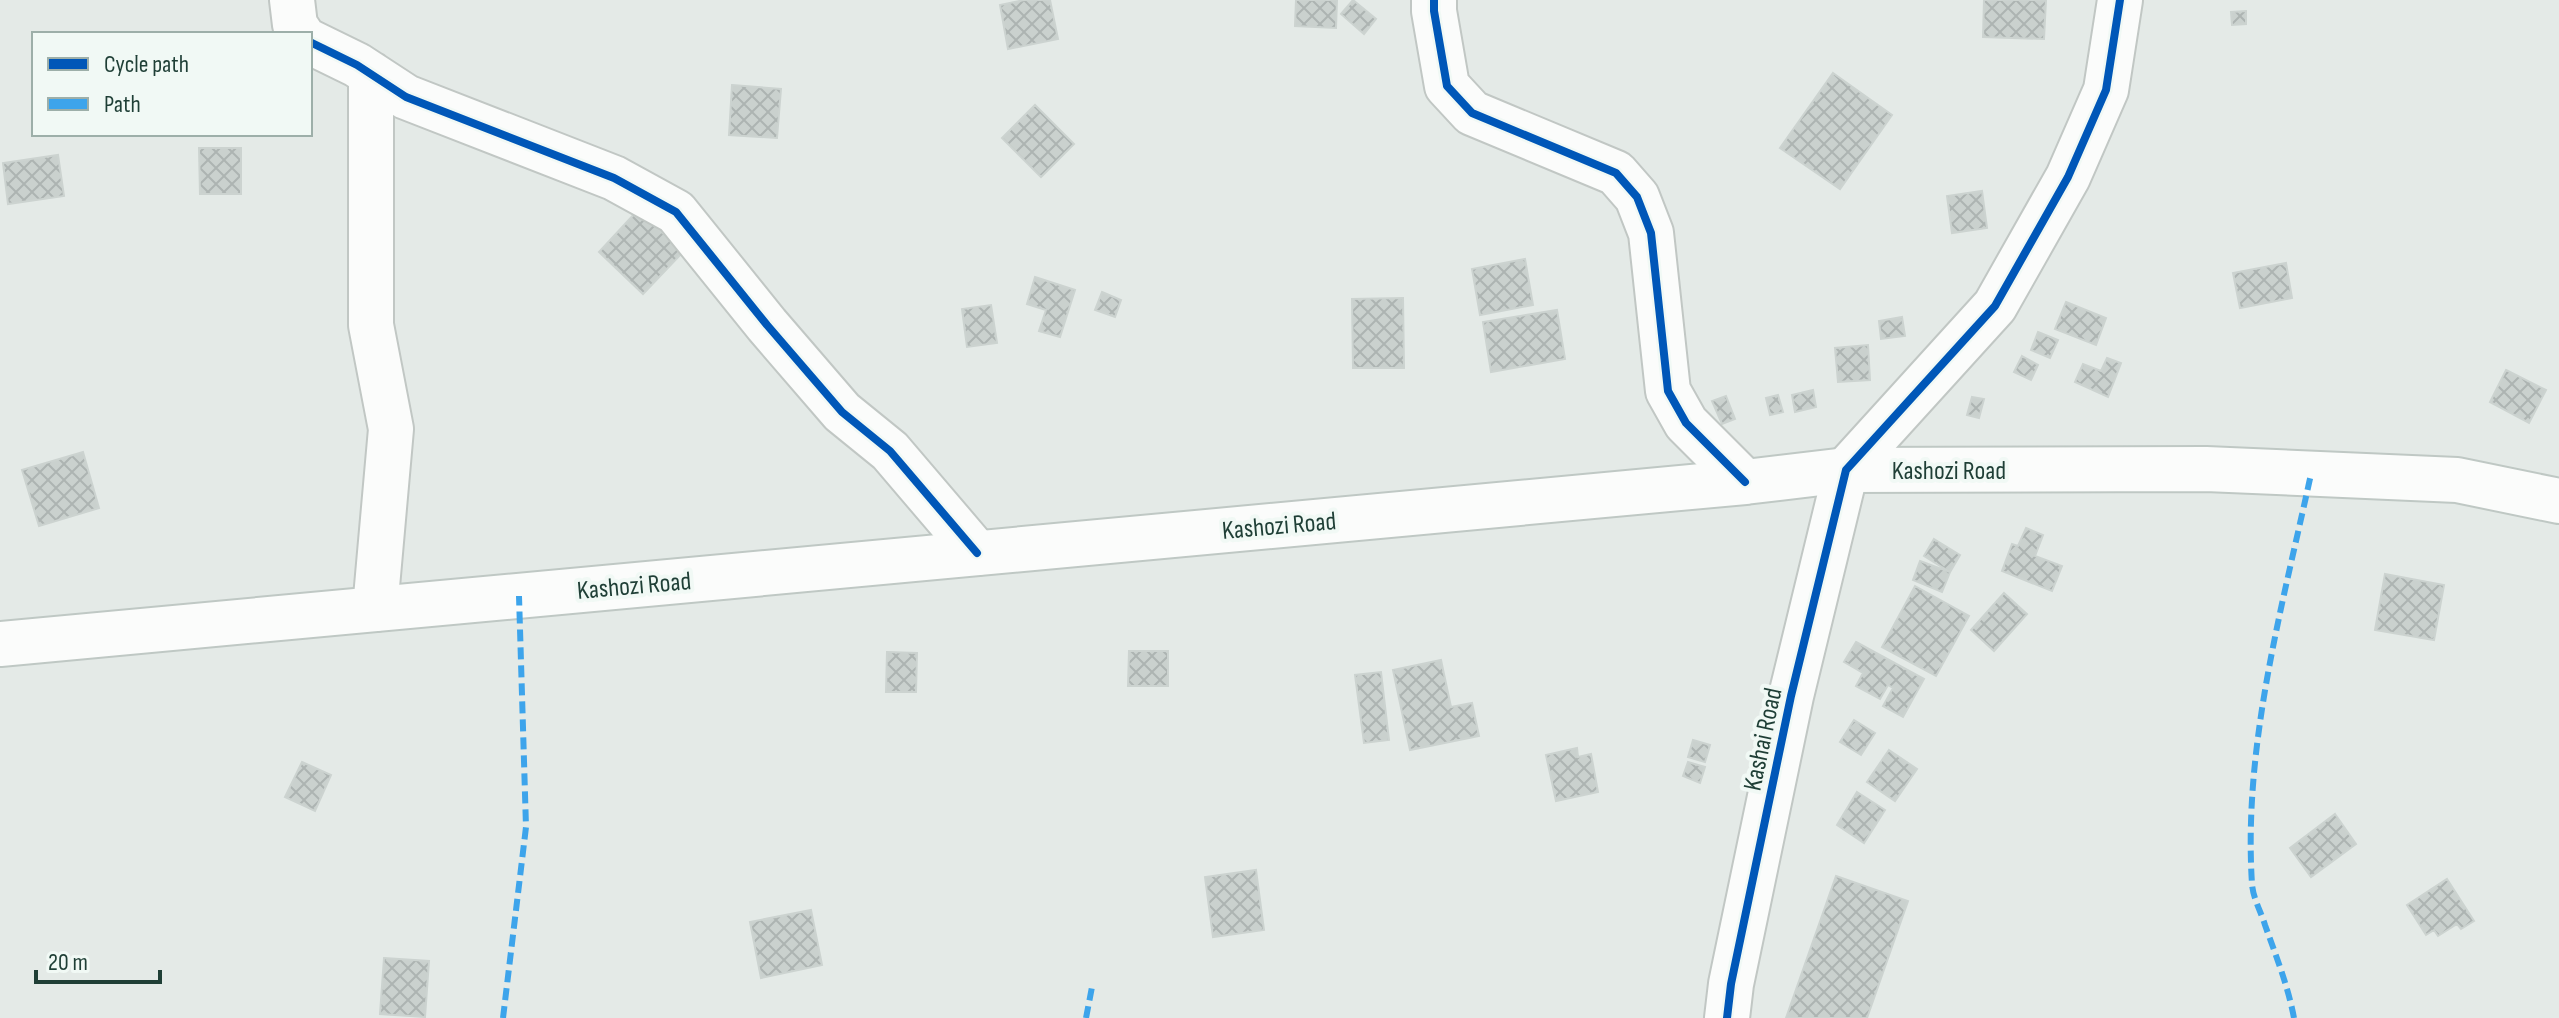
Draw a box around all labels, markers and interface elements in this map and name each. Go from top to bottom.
legend [32,32,312,136]
text: Cycle path [104,50,189,79]
text: Path [104,90,141,119]
street label: Kashozi Road [1892,456,2006,487]
street label: Kashozi Road [1221,506,1337,547]
street label: Kashozi Road [576,566,692,607]
street label: Kashai Road [1737,685,1789,794]
scale bar [36,934,160,984]
text: 20 m [48,948,88,977]

